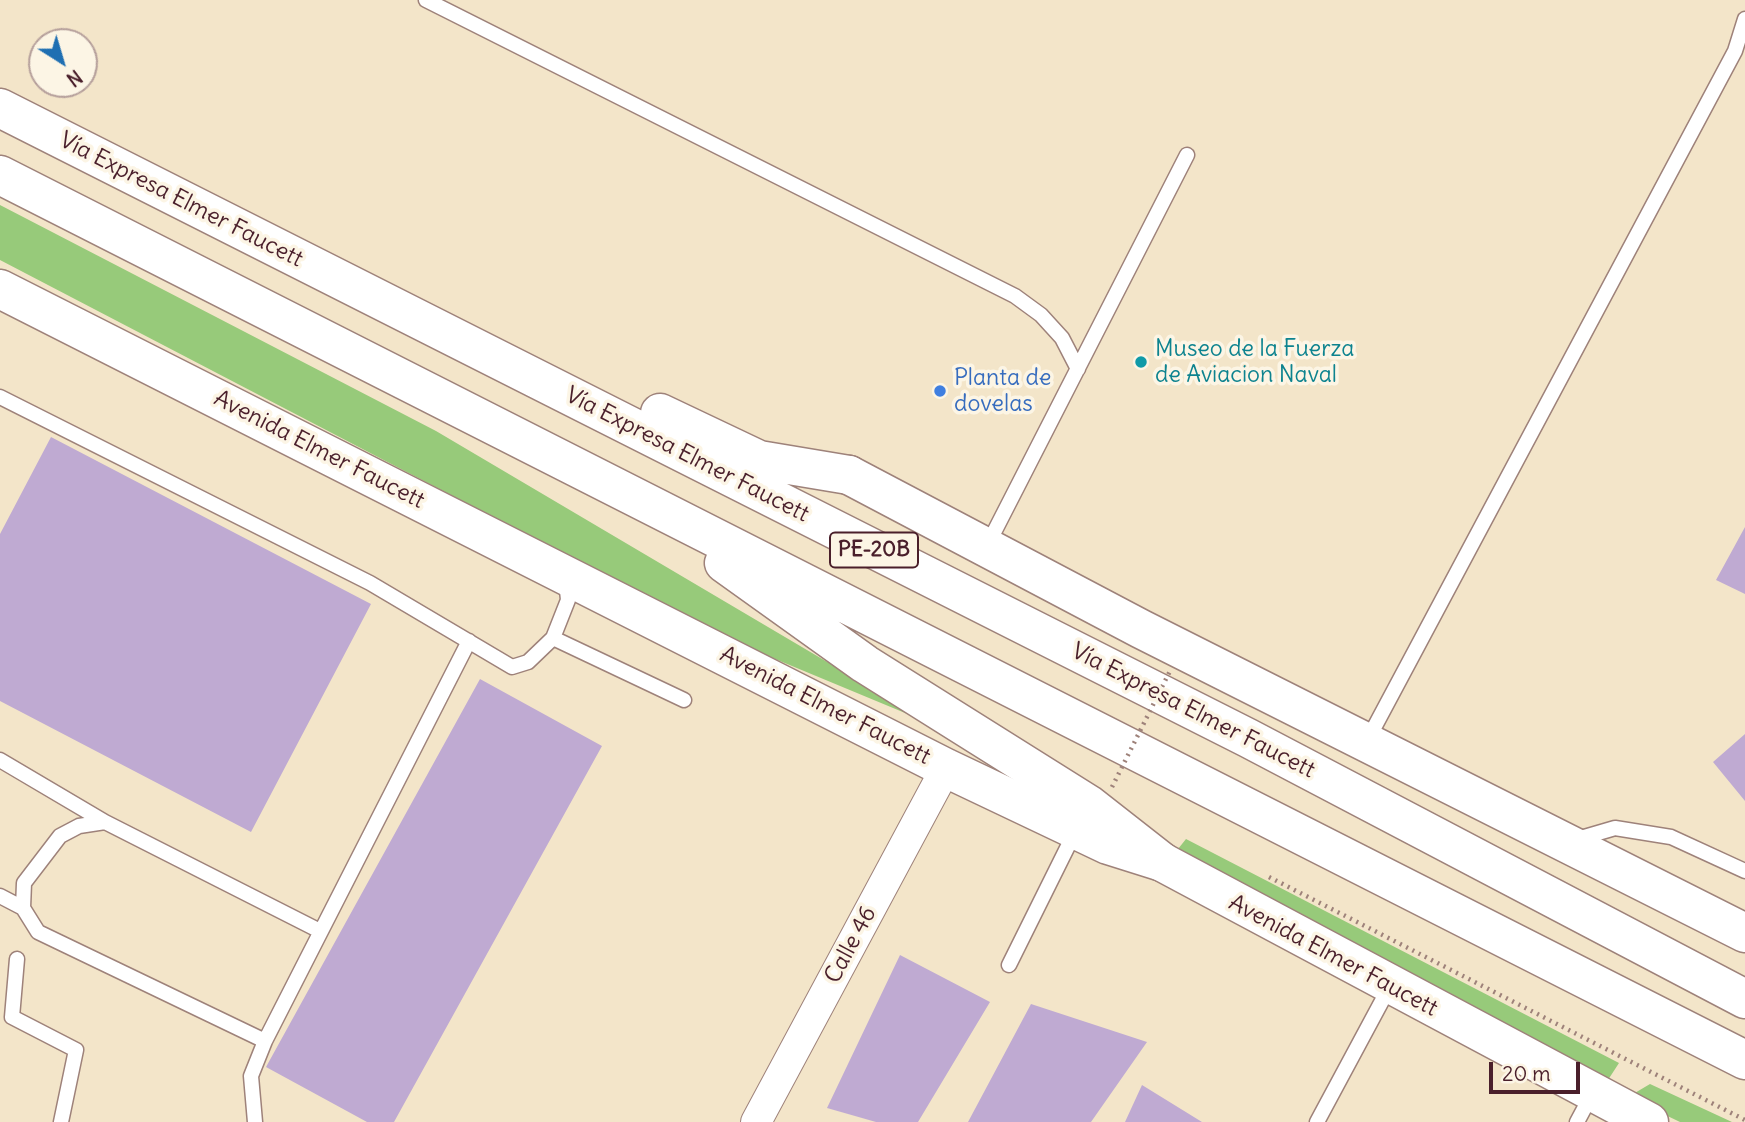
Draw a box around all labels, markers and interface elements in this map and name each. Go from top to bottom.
north arrow [28,28,98,98]
text: N [62,65,87,92]
street label: Vía Expresa Elmer Faucett [55,126,307,274]
place label: Museo de la Fuerza de Aviacion Naval [1155,335,1354,389]
marker: Museo de la Fuerza de Aviacion Naval [1133,354,1149,370]
place label: Planta de dovelas [954,364,1051,418]
street label: Vía Expresa Elmer Faucett [561,381,813,529]
marker: Planta de dovelas [932,383,948,399]
street label: Avenida Elmer Faucett [209,385,429,515]
road number: PE-20B [830,532,918,568]
street label: Vía Expresa Elmer Faucett [1067,637,1319,785]
street label: Avenida Elmer Faucett [715,641,935,771]
street label: Avenida Elmer Faucett [1224,889,1442,1023]
street label: Calle 46 [819,902,883,988]
scale bar [1493,1048,1584,1092]
text: 20 m [1502,1060,1551,1087]

